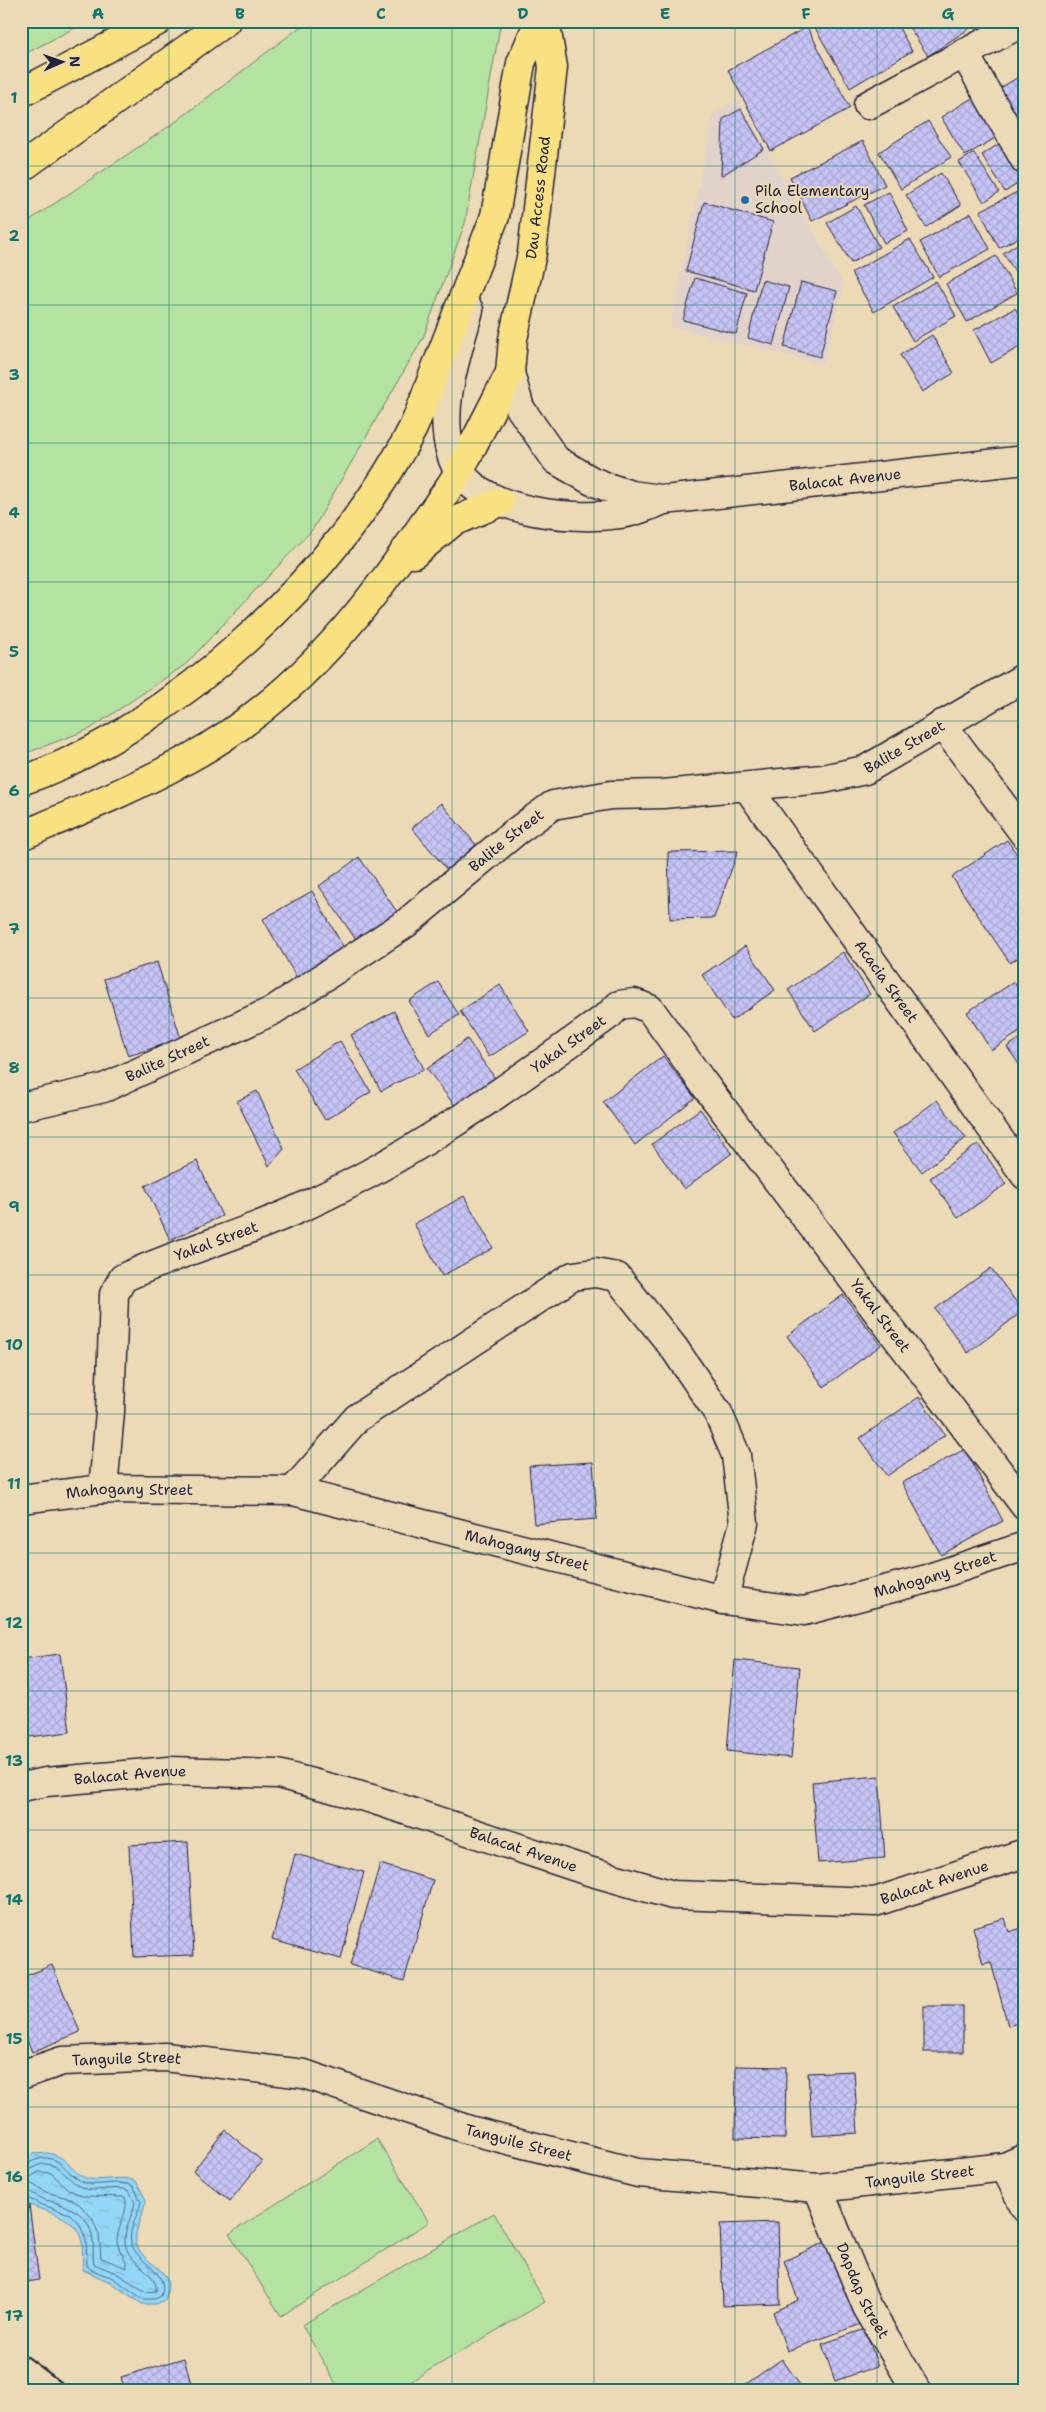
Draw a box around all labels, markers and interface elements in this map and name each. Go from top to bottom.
text: A [92,3,104,24]
text: B [235,3,245,24]
text: C [376,3,386,24]
text: D [517,3,529,24]
text: E [660,3,670,24]
text: F [801,3,811,24]
text: G [942,3,955,24]
north arrow [38,38,88,88]
text: N [66,56,84,67]
text: 1 [10,87,18,108]
street label: Dau Access Road [521,135,555,261]
place label: Pila Elementary School [755,181,869,218]
marker: Pila Elementary School [739,194,751,206]
text: 2 [8,225,20,246]
text: 3 [8,364,20,385]
street label: Balacat Avenue [788,464,902,496]
text: 4 [8,502,20,523]
text: 5 [9,641,19,662]
street label: Balite Street [860,716,949,778]
text: 6 [8,780,20,801]
street label: Balite Street [465,805,548,877]
text: 7 [8,918,20,939]
street label: Acacia Street [850,936,923,1027]
street label: Yakal Street [527,1010,610,1078]
street label: Balite Street [122,1031,213,1087]
text: 8 [8,1057,20,1078]
text: 9 [8,1196,20,1217]
street label: Yakal Street [171,1217,261,1266]
street label: Yakal Street [846,1275,915,1357]
text: 10 [5,1334,23,1355]
text: 11 [7,1473,21,1494]
street label: Mahogany Street [65,1479,193,1503]
street label: Mahogany Street [463,1525,591,1576]
street label: Mahogany Street [871,1546,999,1602]
text: 12 [5,1612,23,1633]
text: 13 [5,1750,23,1771]
street label: Balacat Avenue [73,1761,187,1789]
street label: Balacat Avenue [467,1822,580,1877]
street label: Balacat Avenue [878,1856,991,1910]
text: 14 [5,1889,23,1910]
text: 15 [5,2028,23,2049]
street label: Tanguile Street [71,2047,183,2071]
street label: Tanguile Street [463,2119,574,2166]
street label: Tanguile Street [864,2161,975,2193]
text: 16 [5,2166,23,2187]
street label: Dapdap Street [832,2240,894,2342]
text: 17 [5,2305,23,2326]

